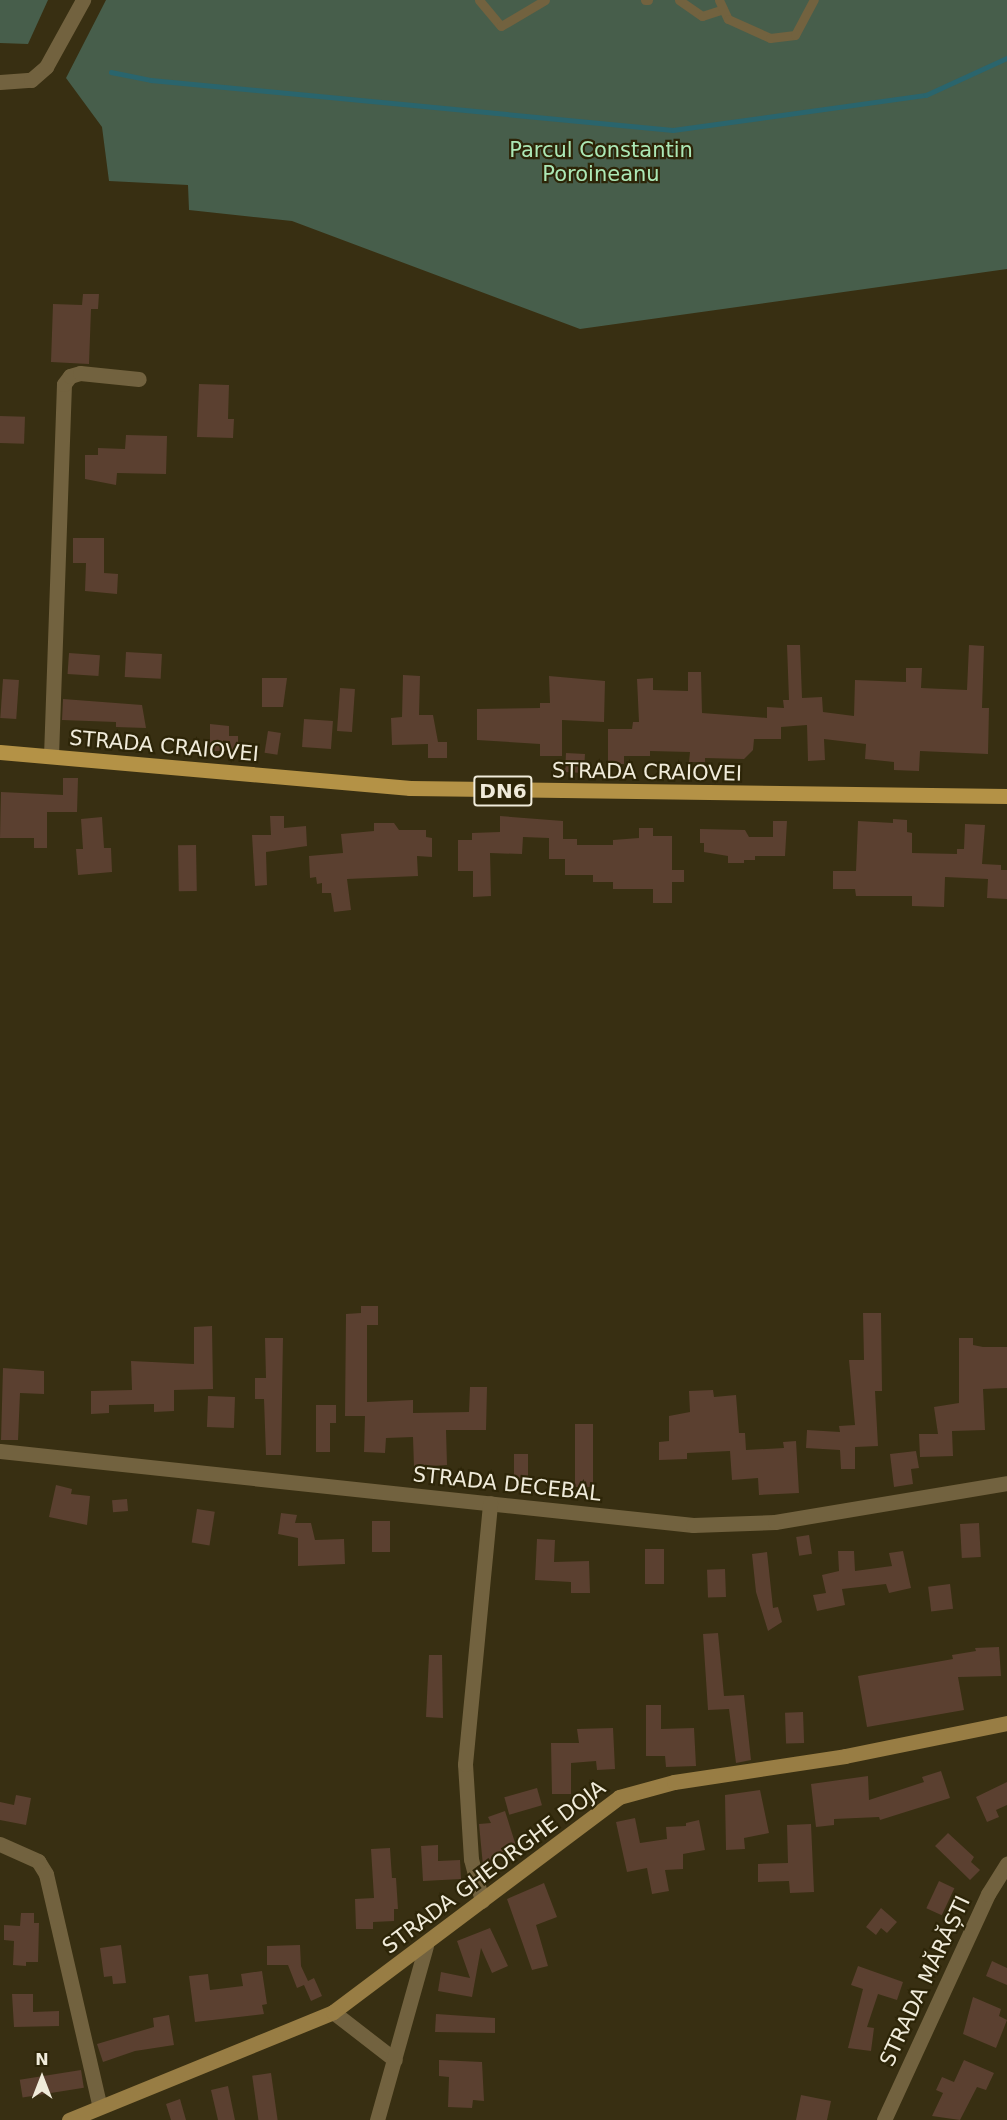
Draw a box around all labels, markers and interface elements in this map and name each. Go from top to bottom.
park label: Parcul Constantin Poroineanu [509,137,693,187]
street label: STRADA CRAIOVEI [68,725,260,767]
street label: STRADA CRAIOVEI [552,758,742,786]
road number: DN6 [473,774,533,808]
street label: STRADA DECEBAL [412,1462,602,1506]
street label: STRADA GHEORGHE DOJA [378,1775,610,1959]
street label: STRADA MĂRĂȘTI [875,1892,975,2070]
north arrow [12,2048,72,2108]
text: N [35,2050,49,2069]

